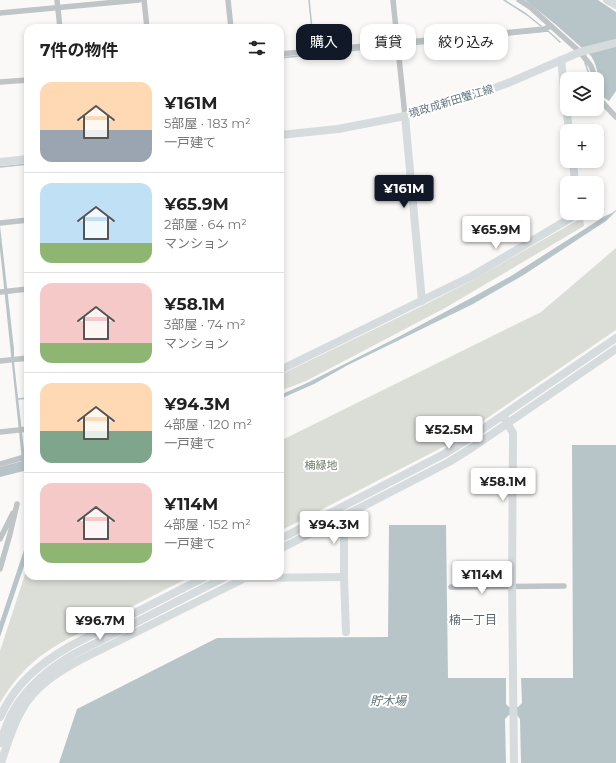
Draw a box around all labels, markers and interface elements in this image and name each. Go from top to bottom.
chip: 購入 [296,24,352,60]
chip: 賃貸 [360,24,416,60]
chip: 絞り込み [424,24,508,60]
icon: filters [246,37,268,59]
text: 7件の物件 [40,40,119,60]
map controls [560,72,604,220]
button: layers [560,72,604,116]
street label: 境政成新田蟹江線 [407,81,495,121]
text: ¥161M [164,93,217,113]
icon: home [72,98,120,146]
text: 5部屋 · 183 m² [164,115,251,131]
button: + [560,124,604,168]
text: 一戸建て [164,134,216,150]
pin: ¥161M [376,175,432,209]
button: − [560,176,604,220]
text: ¥161M [384,180,424,196]
text: ¥65.9M [164,194,229,214]
icon: home [72,199,120,247]
text: 2部屋 · 64 m² [164,216,247,232]
pin: ¥65.9M [463,216,529,250]
text: ¥65.9M [471,221,521,237]
text: マンション [164,235,229,251]
text: ¥58.1M [164,294,225,314]
icon: home [72,299,120,347]
text: 3部屋 · 74 m² [164,316,246,332]
text: マンション [164,335,229,351]
text: ¥94.3M [164,394,230,414]
icon: home [72,399,120,447]
text: 4部屋 · 120 m² [164,416,252,432]
pin: ¥52.5M [416,416,482,450]
text: ¥52.5M [425,421,473,437]
text: 一戸建て [164,435,216,451]
park label: 楠緑地 [305,458,338,472]
pin: ¥58.1M [470,468,536,502]
text: ¥58.1M [480,473,526,489]
text: ¥114M [164,494,218,514]
icon: home [72,499,120,547]
pin: ¥94.3M [301,511,367,545]
text: 4部屋 · 152 m² [164,516,251,532]
text: ¥94.3M [309,516,359,532]
text: 一戸建て [164,535,216,551]
pin: ¥114M [454,561,510,595]
text: ¥114M [461,566,503,582]
pin: ¥96.7M [67,607,133,641]
text: ¥96.7M [75,612,125,628]
district label: 楠一丁目 [449,612,497,627]
water label: 貯木場 [370,693,408,708]

